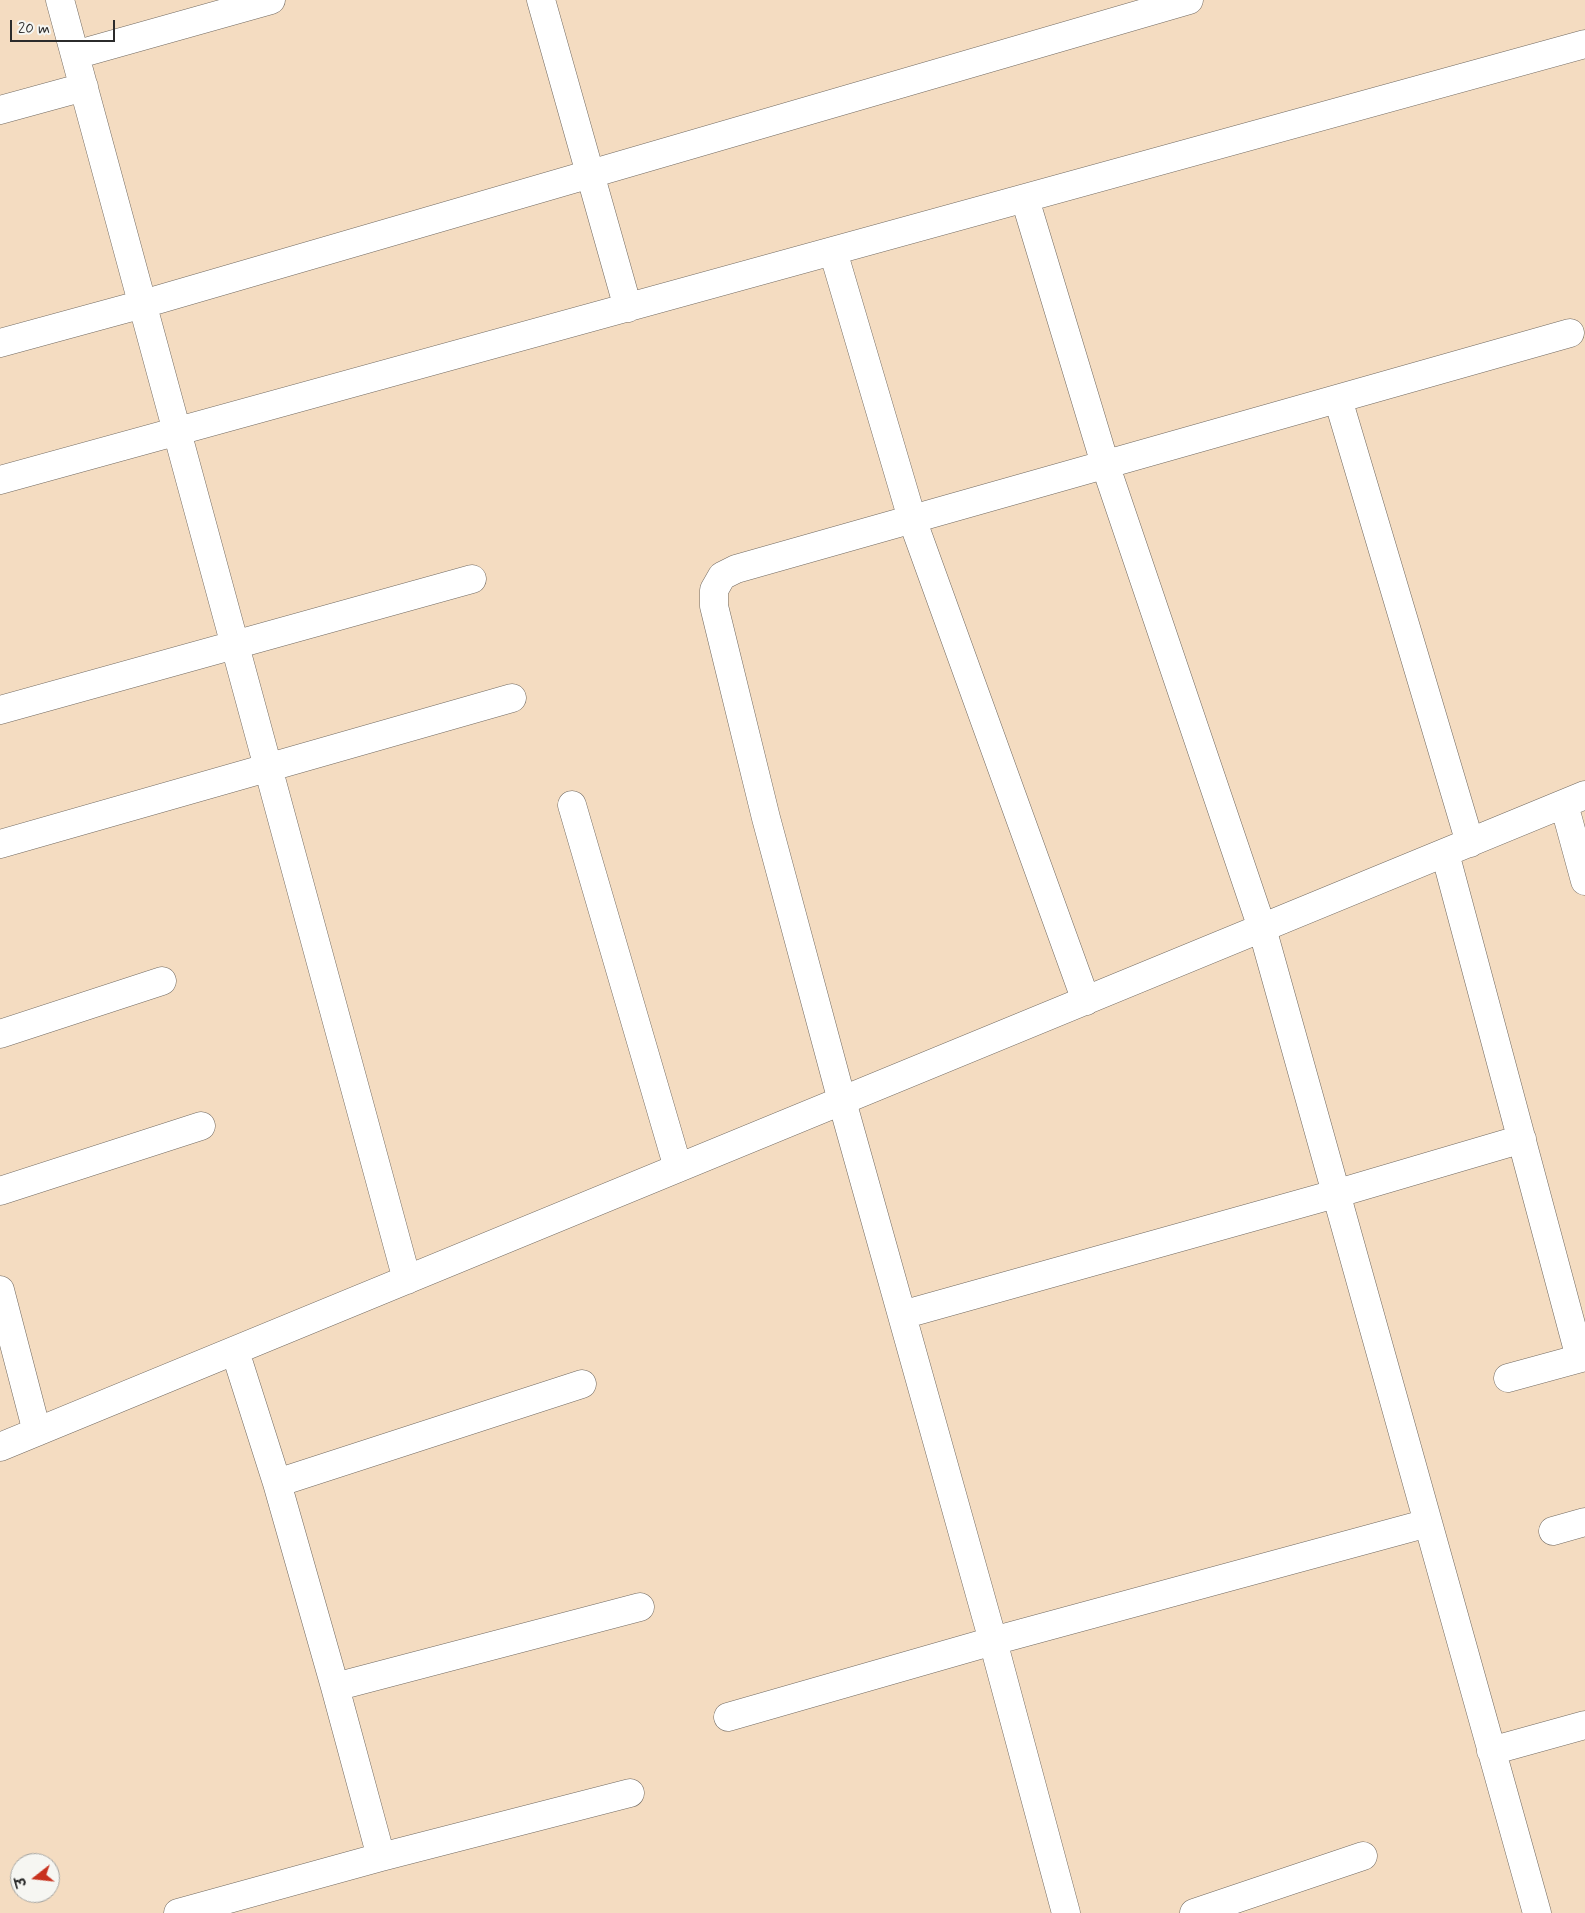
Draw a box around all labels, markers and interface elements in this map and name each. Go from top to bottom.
scale bar [12,10,118,42]
text: 20 m [18,19,50,39]
north arrow [10,1853,60,1903]
text: उ [12,1875,31,1889]

